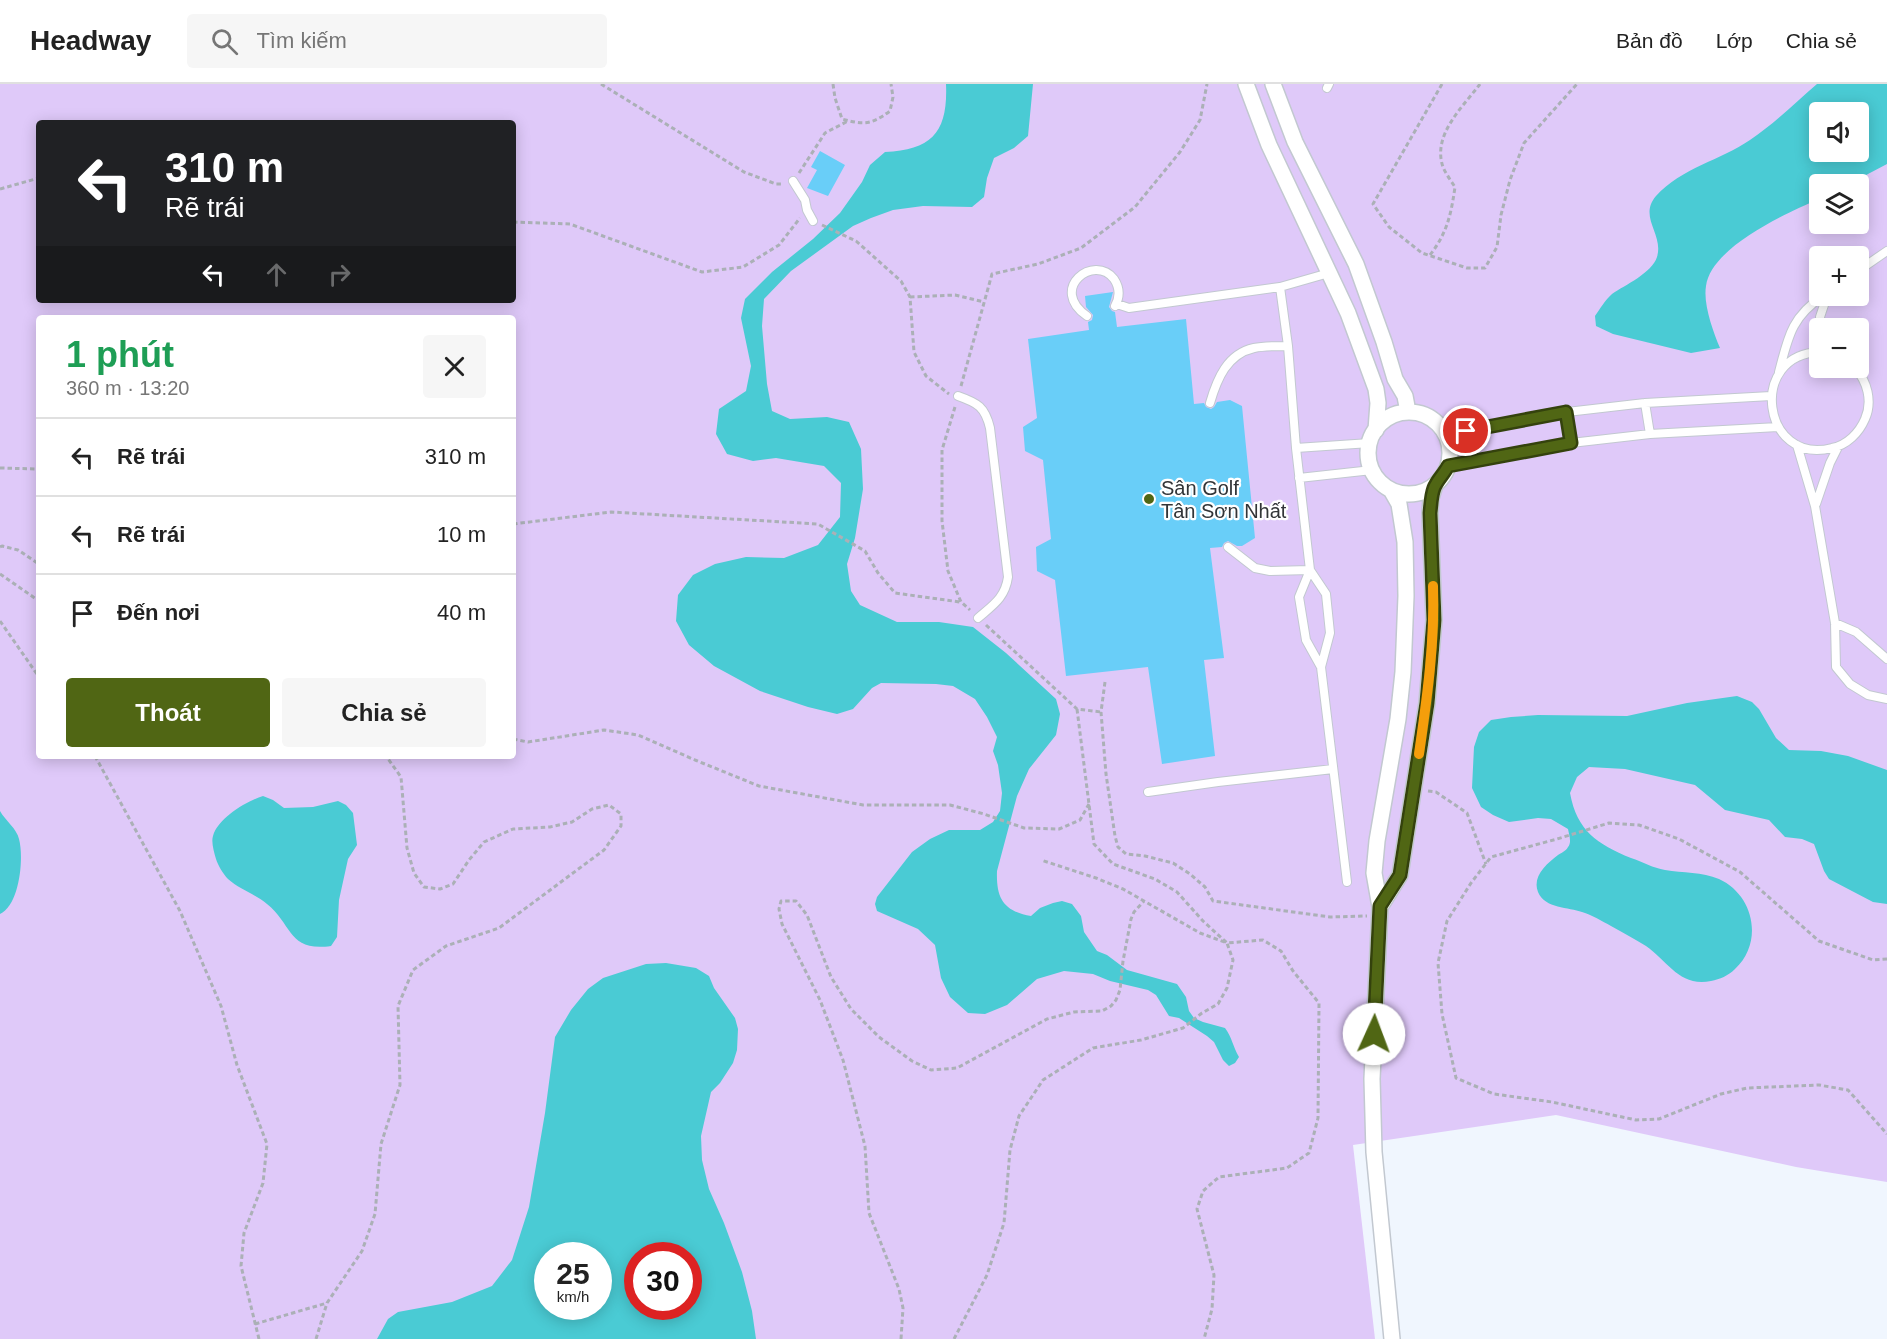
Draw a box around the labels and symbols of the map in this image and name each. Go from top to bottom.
pin [1440,405,1491,456]
place label: Sân Golf Tân Sơn Nhất [1161,477,1287,522]
marker: Sân Golf Tân Sơn Nhất [1142,492,1156,506]
position arrow [1342,1002,1406,1066]
speed limit sign: 30 [624,1242,702,1320]

